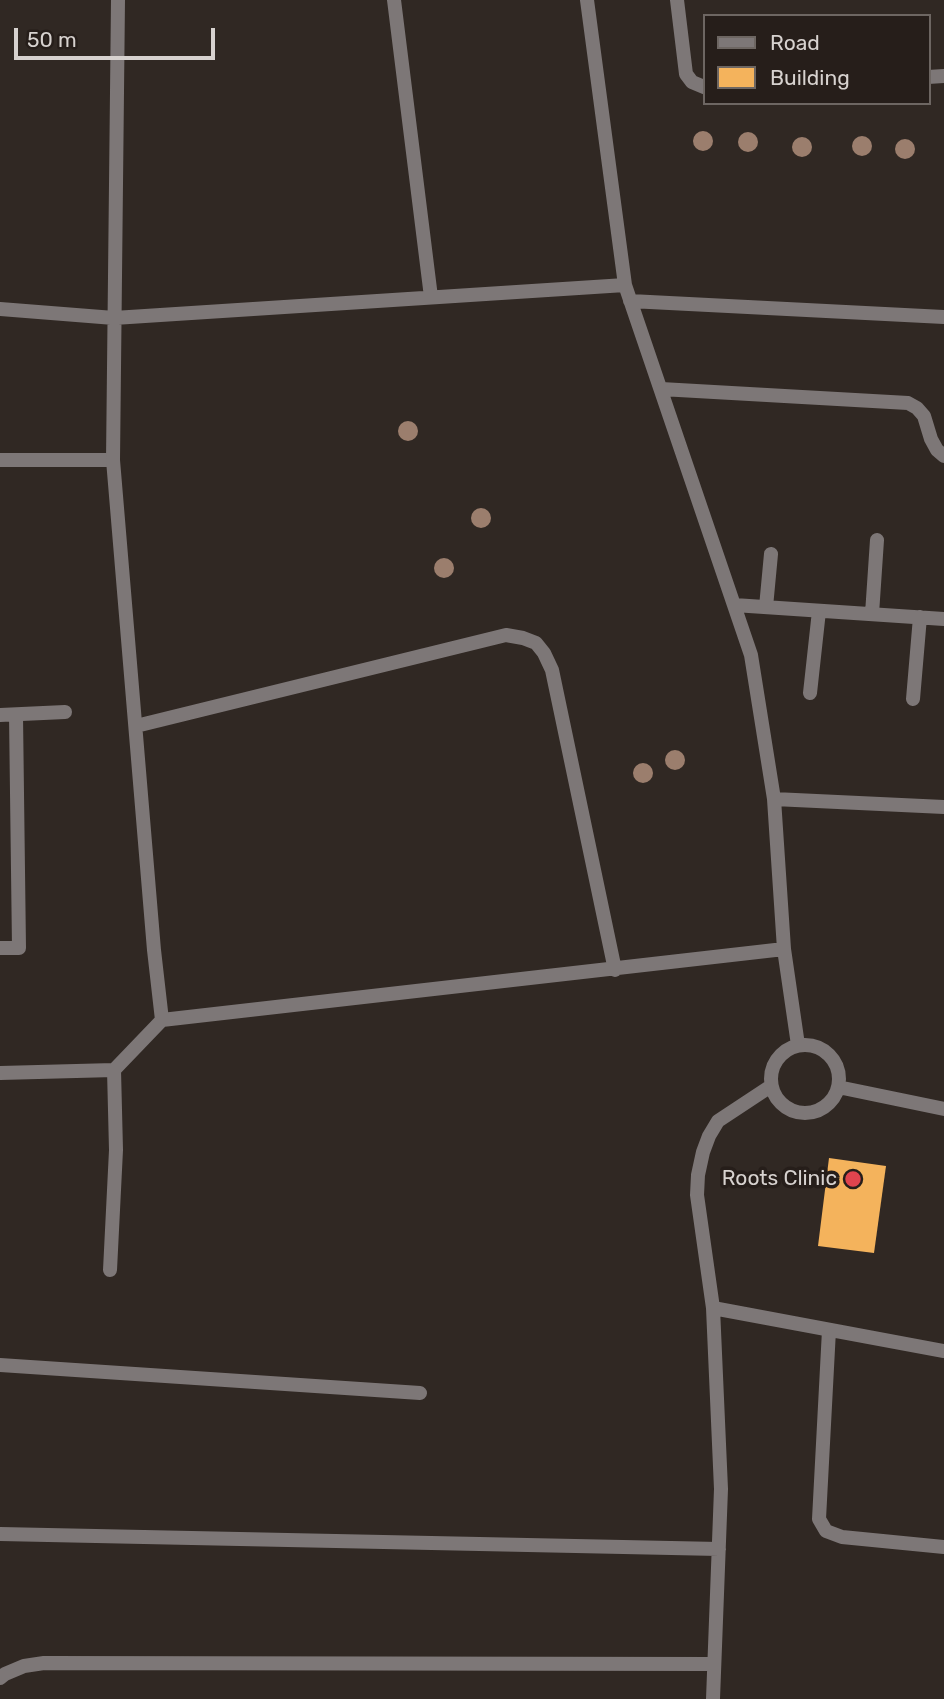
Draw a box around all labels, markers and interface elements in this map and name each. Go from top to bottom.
scale bar [18,14,219,58]
legend [702,14,930,105]
text: 50 m [27,27,77,52]
text: Road [770,30,820,55]
text: Building [770,65,850,90]
place label: Roots Clinic [722,1166,837,1192]
marker: Roots Clinic [843,1169,863,1189]

